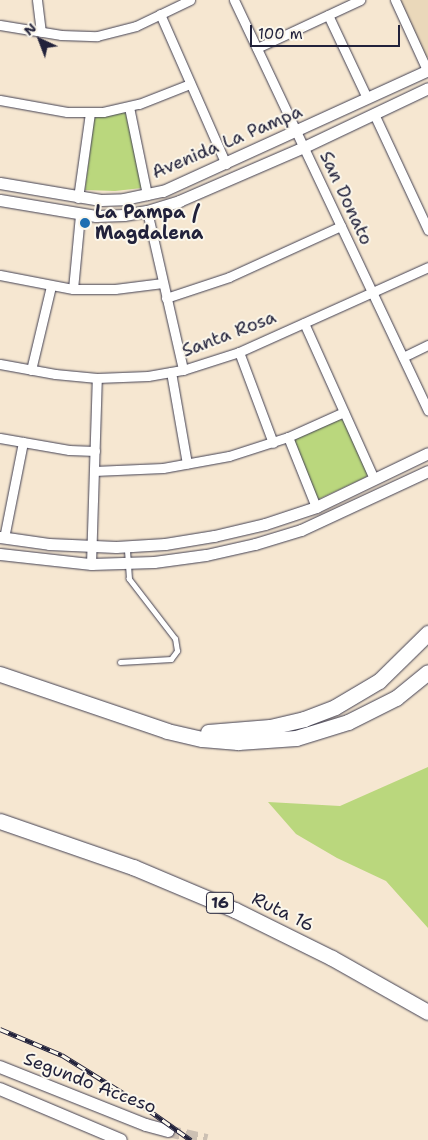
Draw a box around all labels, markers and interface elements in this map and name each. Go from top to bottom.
north arrow [15,15,65,65]
scale bar [253,15,403,47]
text: N [20,19,40,39]
text: 100 m [258,24,303,44]
street label: Avenida La Pampa [149,101,305,183]
street label: San Donato [315,148,377,248]
place label: La Pampa / Magdalena [95,202,203,244]
marker: La Pampa / Magdalena [79,217,91,229]
street label: Santa Rosa [179,306,279,362]
street label: Ruta 16 [248,888,318,936]
road number: 16 [205,890,235,916]
street label: Segundo Acceso [21,1048,159,1118]

